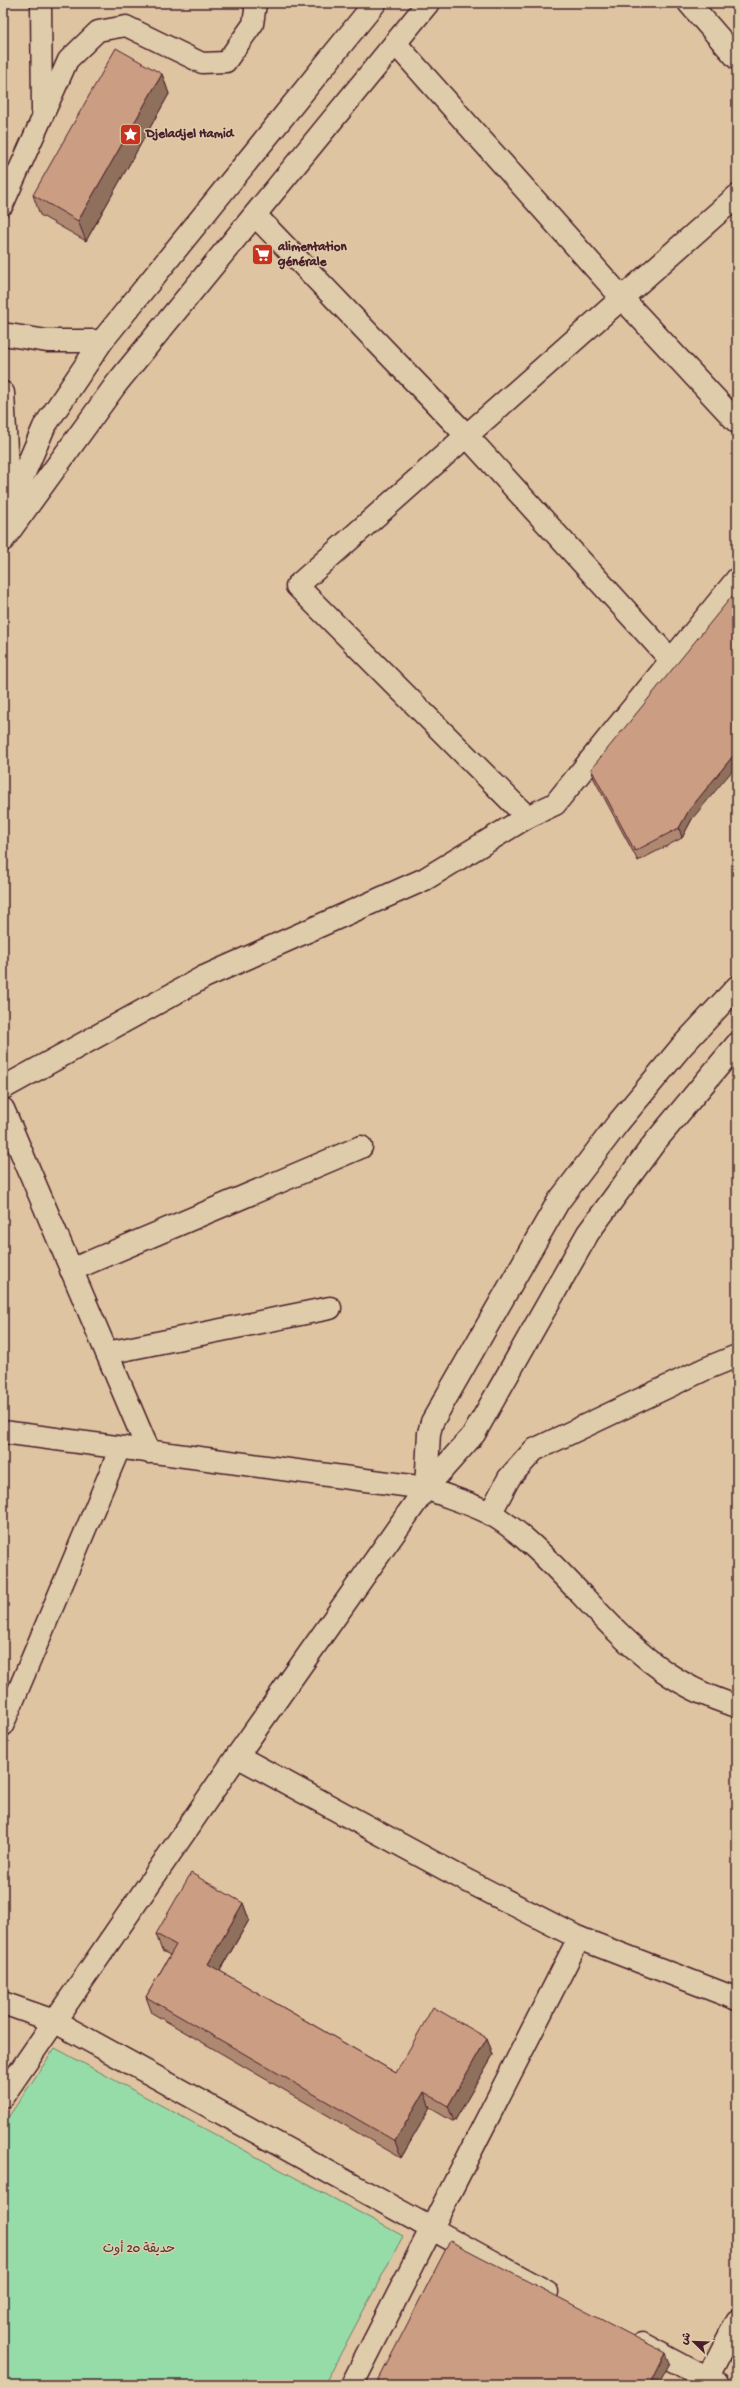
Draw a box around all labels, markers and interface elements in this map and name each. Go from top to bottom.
place icon: Djeladjel Hamid [117,121,143,147]
place label: Djeladjel Hamid [145,127,235,142]
place label: alimentation générale [277,240,347,270]
supermarket icon: alimentation générale [250,241,276,267]
park label: حديقة 20 أوت [103,2240,175,2257]
north arrow [674,2322,714,2362]
text: ش [679,2331,695,2347]

